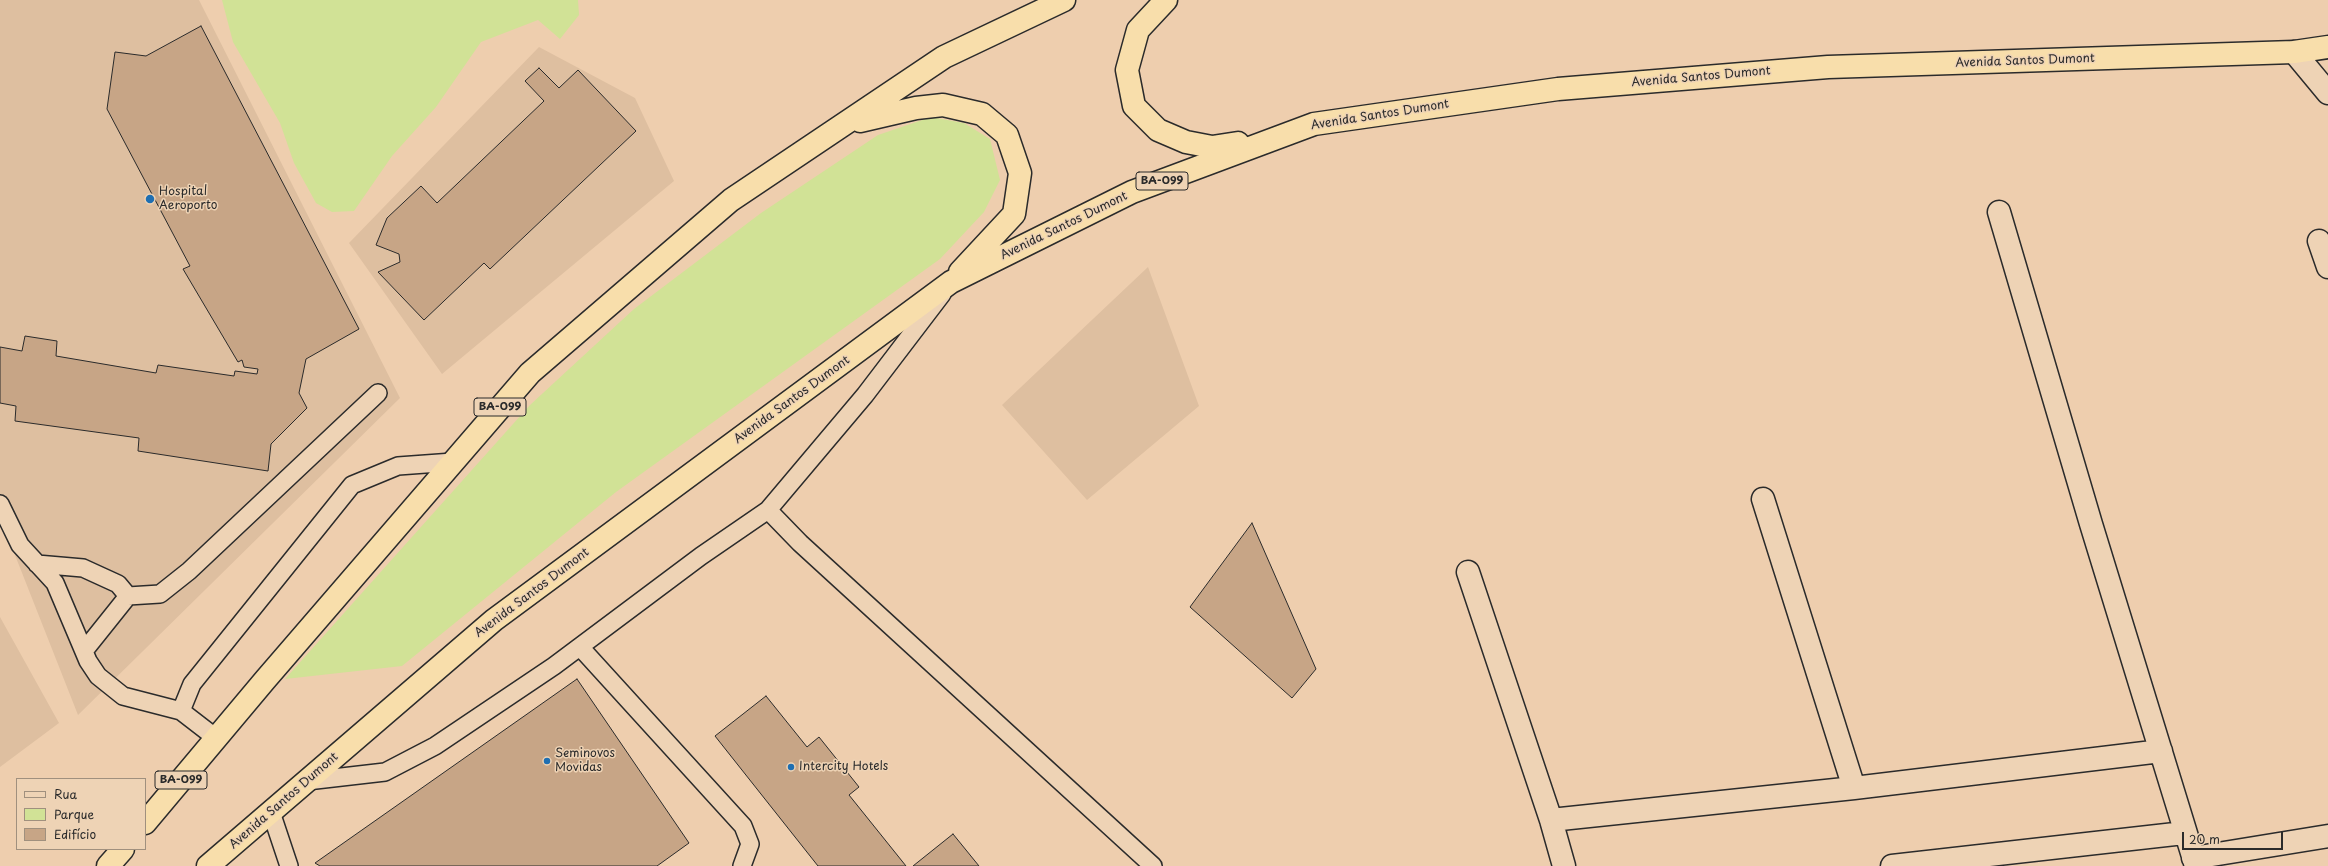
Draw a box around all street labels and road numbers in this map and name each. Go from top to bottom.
street label: Avenida Santos Dumont [1955,51,2095,71]
street label: Avenida Santos Dumont [1631,64,1771,90]
street label: Avenida Santos Dumont [1310,97,1450,133]
road number: BA-099 [1136,172,1188,190]
street label: Avenida Santos Dumont [998,189,1130,263]
street label: Avenida Santos Dumont [731,353,853,447]
road number: BA-099 [474,398,526,416]
street label: Avenida Santos Dumont [472,545,592,641]
street label: Avenida Santos Dumont [227,750,341,852]
road number: BA-099 [155,771,207,789]

